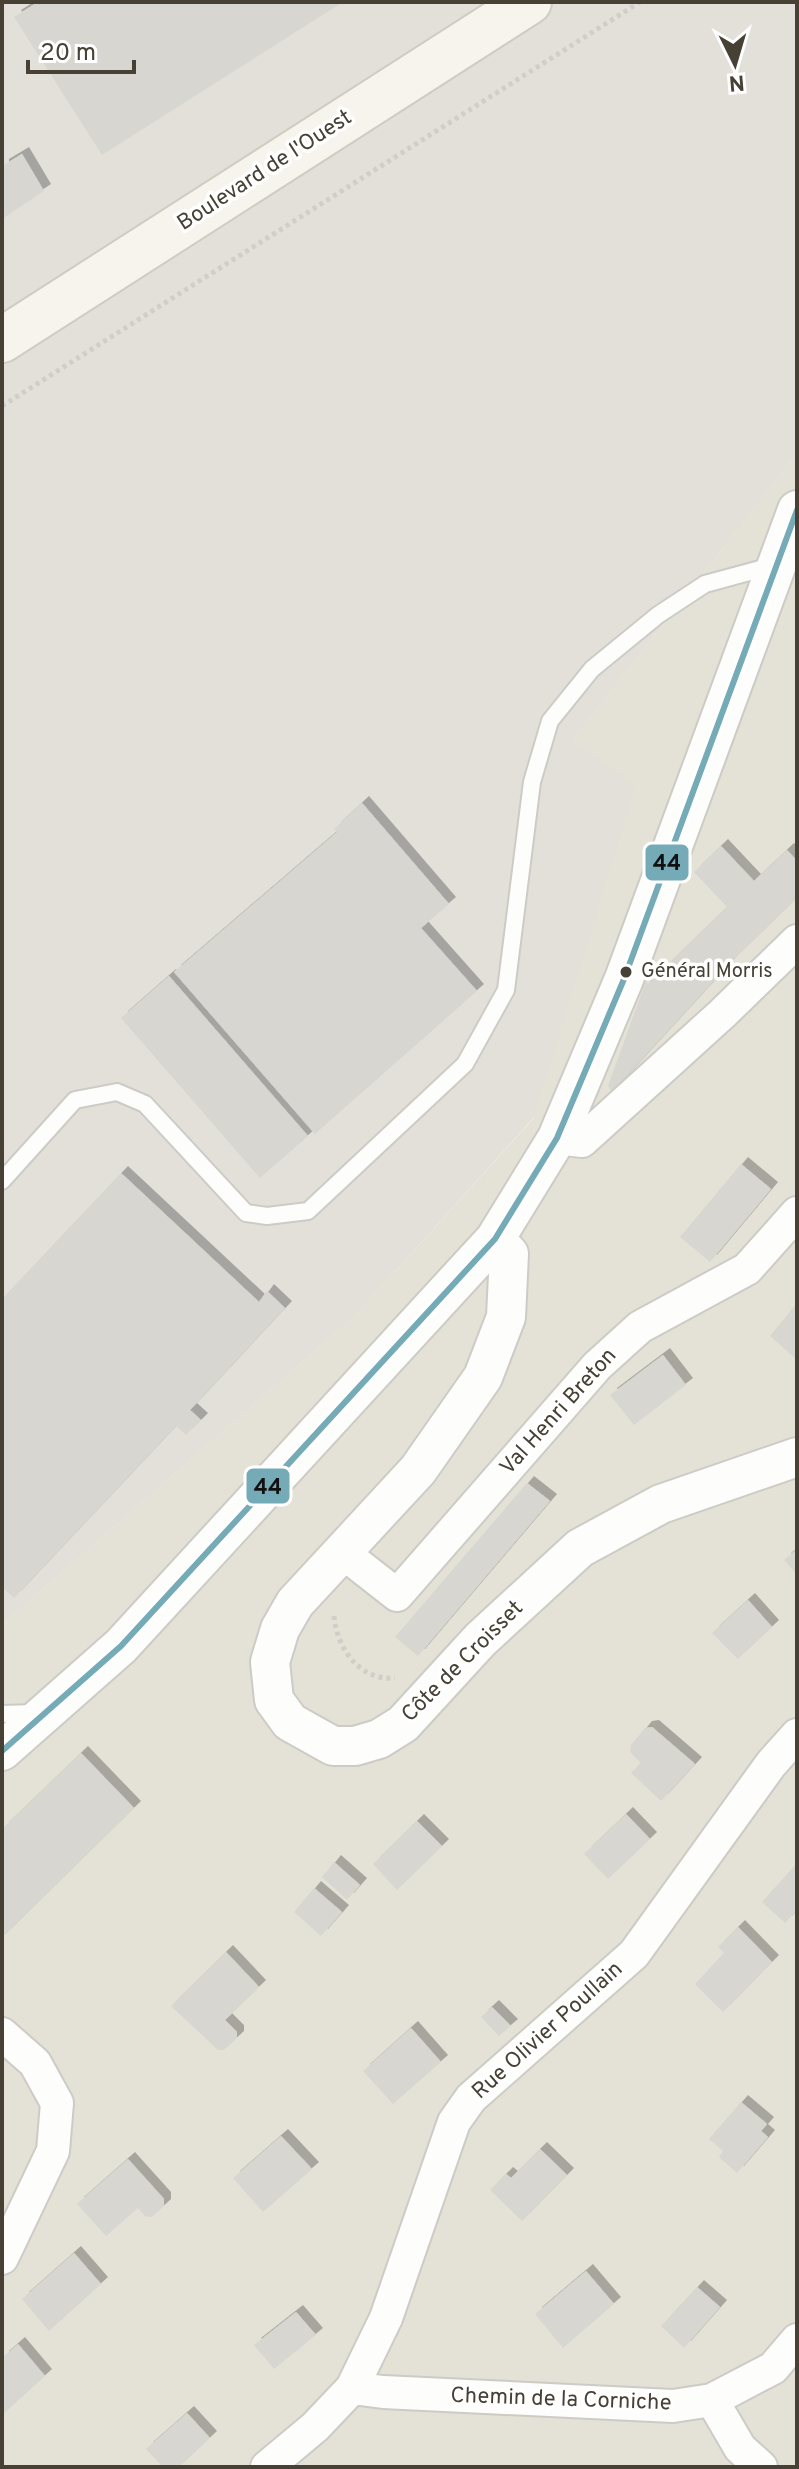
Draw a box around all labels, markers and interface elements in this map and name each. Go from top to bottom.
scale bar [28,24,134,74]
north arrow [695,24,775,104]
text: 20 m [40,39,96,69]
text: N [727,67,746,96]
street label: Boulevard de l'Ouest [173,104,357,238]
line badge: 44 [644,843,690,882]
text: 44 [653,851,681,878]
place label: Général Morris [641,959,773,985]
marker: Général Morris [618,964,634,980]
street label: Val Henri Breton [495,1343,623,1481]
line badge: 44 [245,1467,291,1505]
text: 44 [254,1475,282,1502]
street label: Côte de Croisset [397,1596,529,1728]
street label: Rue Olivier Poullain [467,1956,629,2106]
street label: Chemin de la Corniche [450,2383,672,2417]

